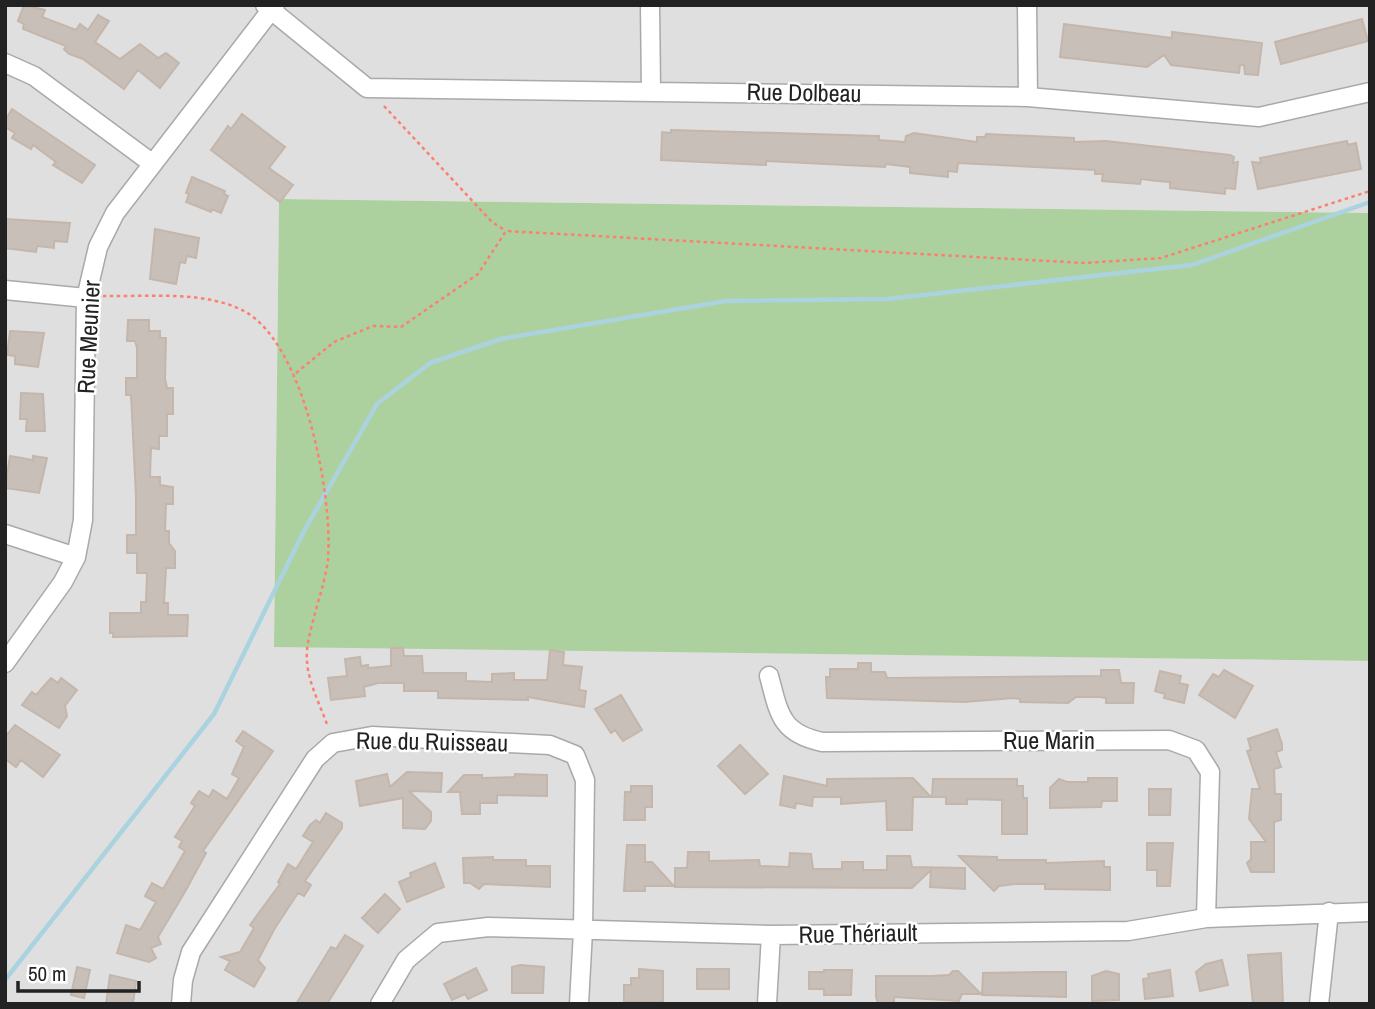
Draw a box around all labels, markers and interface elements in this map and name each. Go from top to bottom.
street label: Rue Dolbeau [746,75,862,109]
street label: Rue Meunier [69,279,107,395]
street label: Rue du Ruisseau [356,724,508,758]
street label: Rue Marin [1003,724,1095,756]
street label: Rue Thériault [798,916,918,950]
scale bar [18,950,138,994]
text: 50 m [28,959,66,988]

